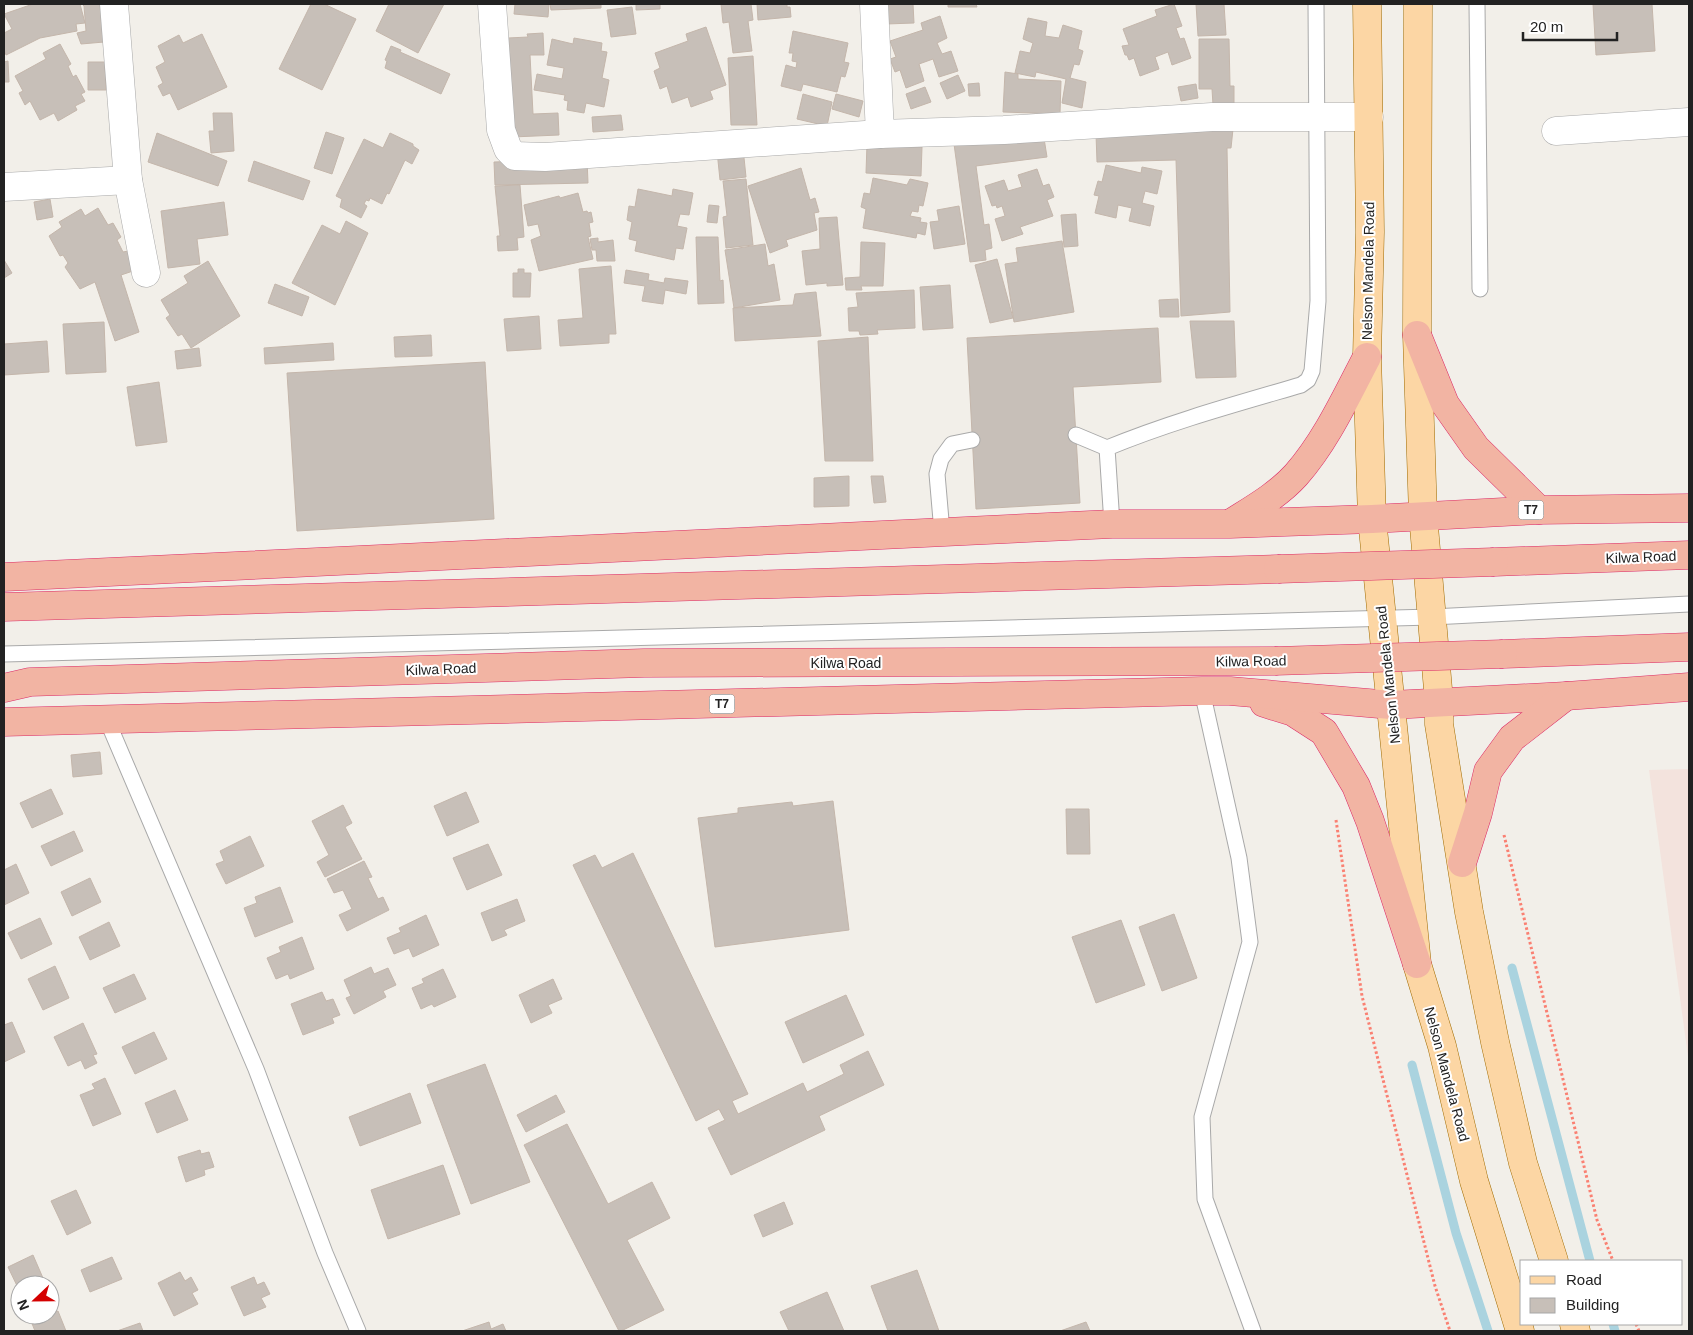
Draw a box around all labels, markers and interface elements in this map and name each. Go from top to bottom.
scale bar [1523,10,1617,42]
text: 20 m [1530,18,1563,35]
street label: Nelson Mandela Road [1359,202,1377,340]
road number: T7 [1518,500,1544,520]
street label: Kilwa Road [1605,548,1677,566]
street label: Nelson Mandela Road [1373,605,1403,745]
street label: Kilwa Road [1215,652,1287,670]
street label: Kilwa Road [811,655,881,671]
street label: Kilwa Road [405,660,477,678]
road number: T7 [710,694,734,714]
street label: Nelson Mandela Road [1421,1005,1473,1143]
legend [1520,1260,1683,1325]
text: Road [1566,1271,1602,1288]
north arrow [10,1275,60,1325]
text: Building [1566,1296,1619,1313]
text: N [14,1297,32,1313]

